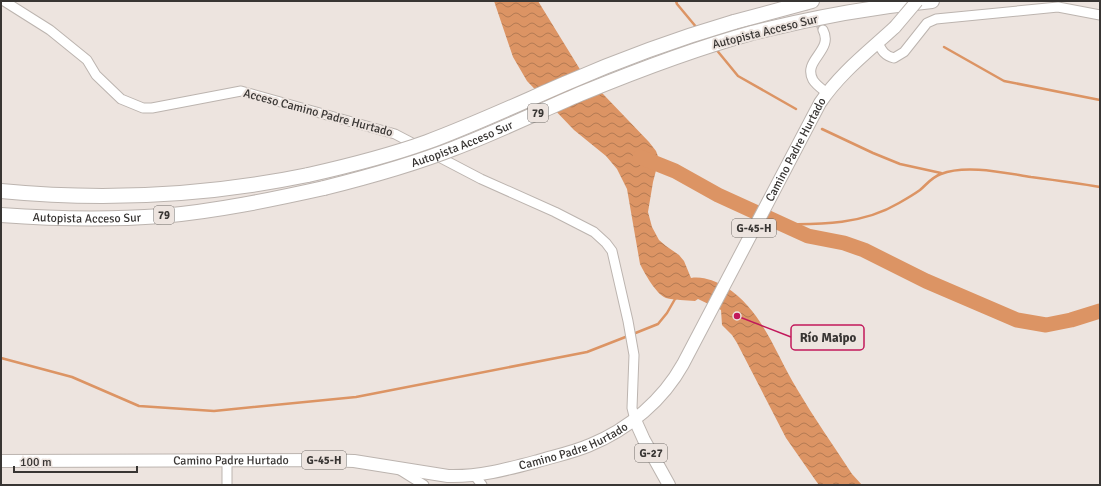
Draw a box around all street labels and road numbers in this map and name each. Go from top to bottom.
street label: Autopista Acceso Sur [711,12,820,52]
street label: Acceso Camino Padre Hurtado [242,86,394,140]
street label: Camino Padre Hurtado [762,94,829,204]
road number: 79 [528,104,548,122]
street label: Autopista Acceso Sur [409,117,516,171]
road number: 79 [154,206,174,224]
street label: Autopista Acceso Sur [32,210,142,226]
road number: G-45-H [732,219,776,237]
street label: Camino Padre Hurtado [517,419,631,473]
road number: G-27 [635,444,667,462]
road number: G-45-H [302,451,346,469]
street label: Camino Padre Hurtado [173,453,289,468]

